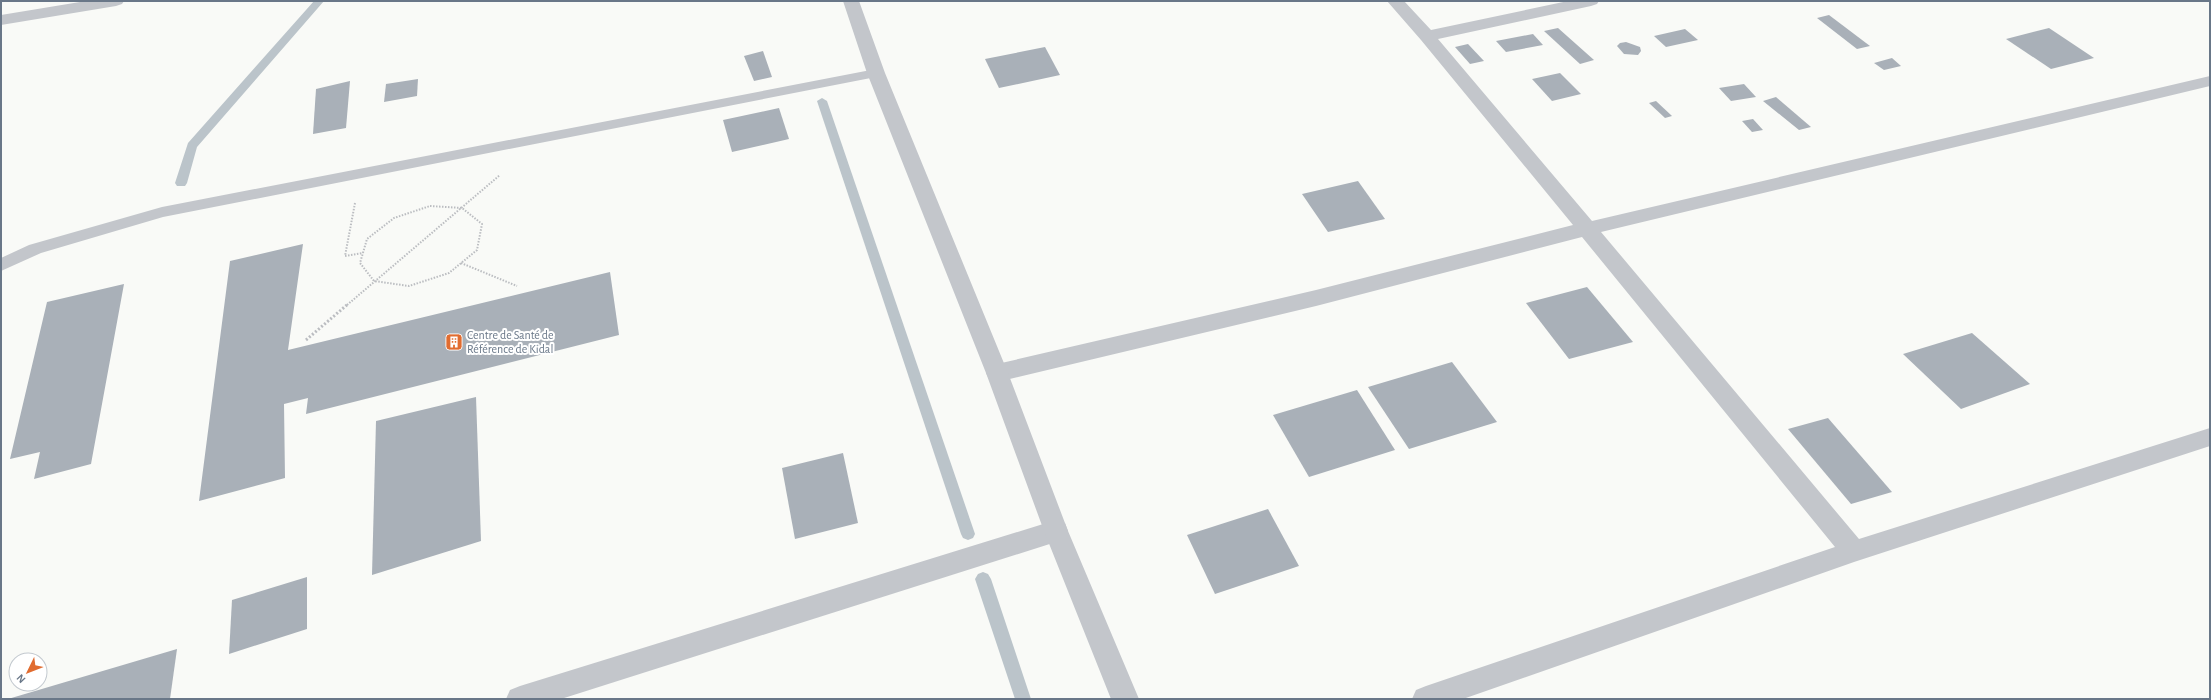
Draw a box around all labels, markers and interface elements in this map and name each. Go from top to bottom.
place label: Centre de Santé de Référence de Kidal [467,329,554,355]
building icon: Centre de Santé de Référence de Kidal [444,332,464,352]
north arrow [8,652,48,692]
text: N [14,672,28,685]

